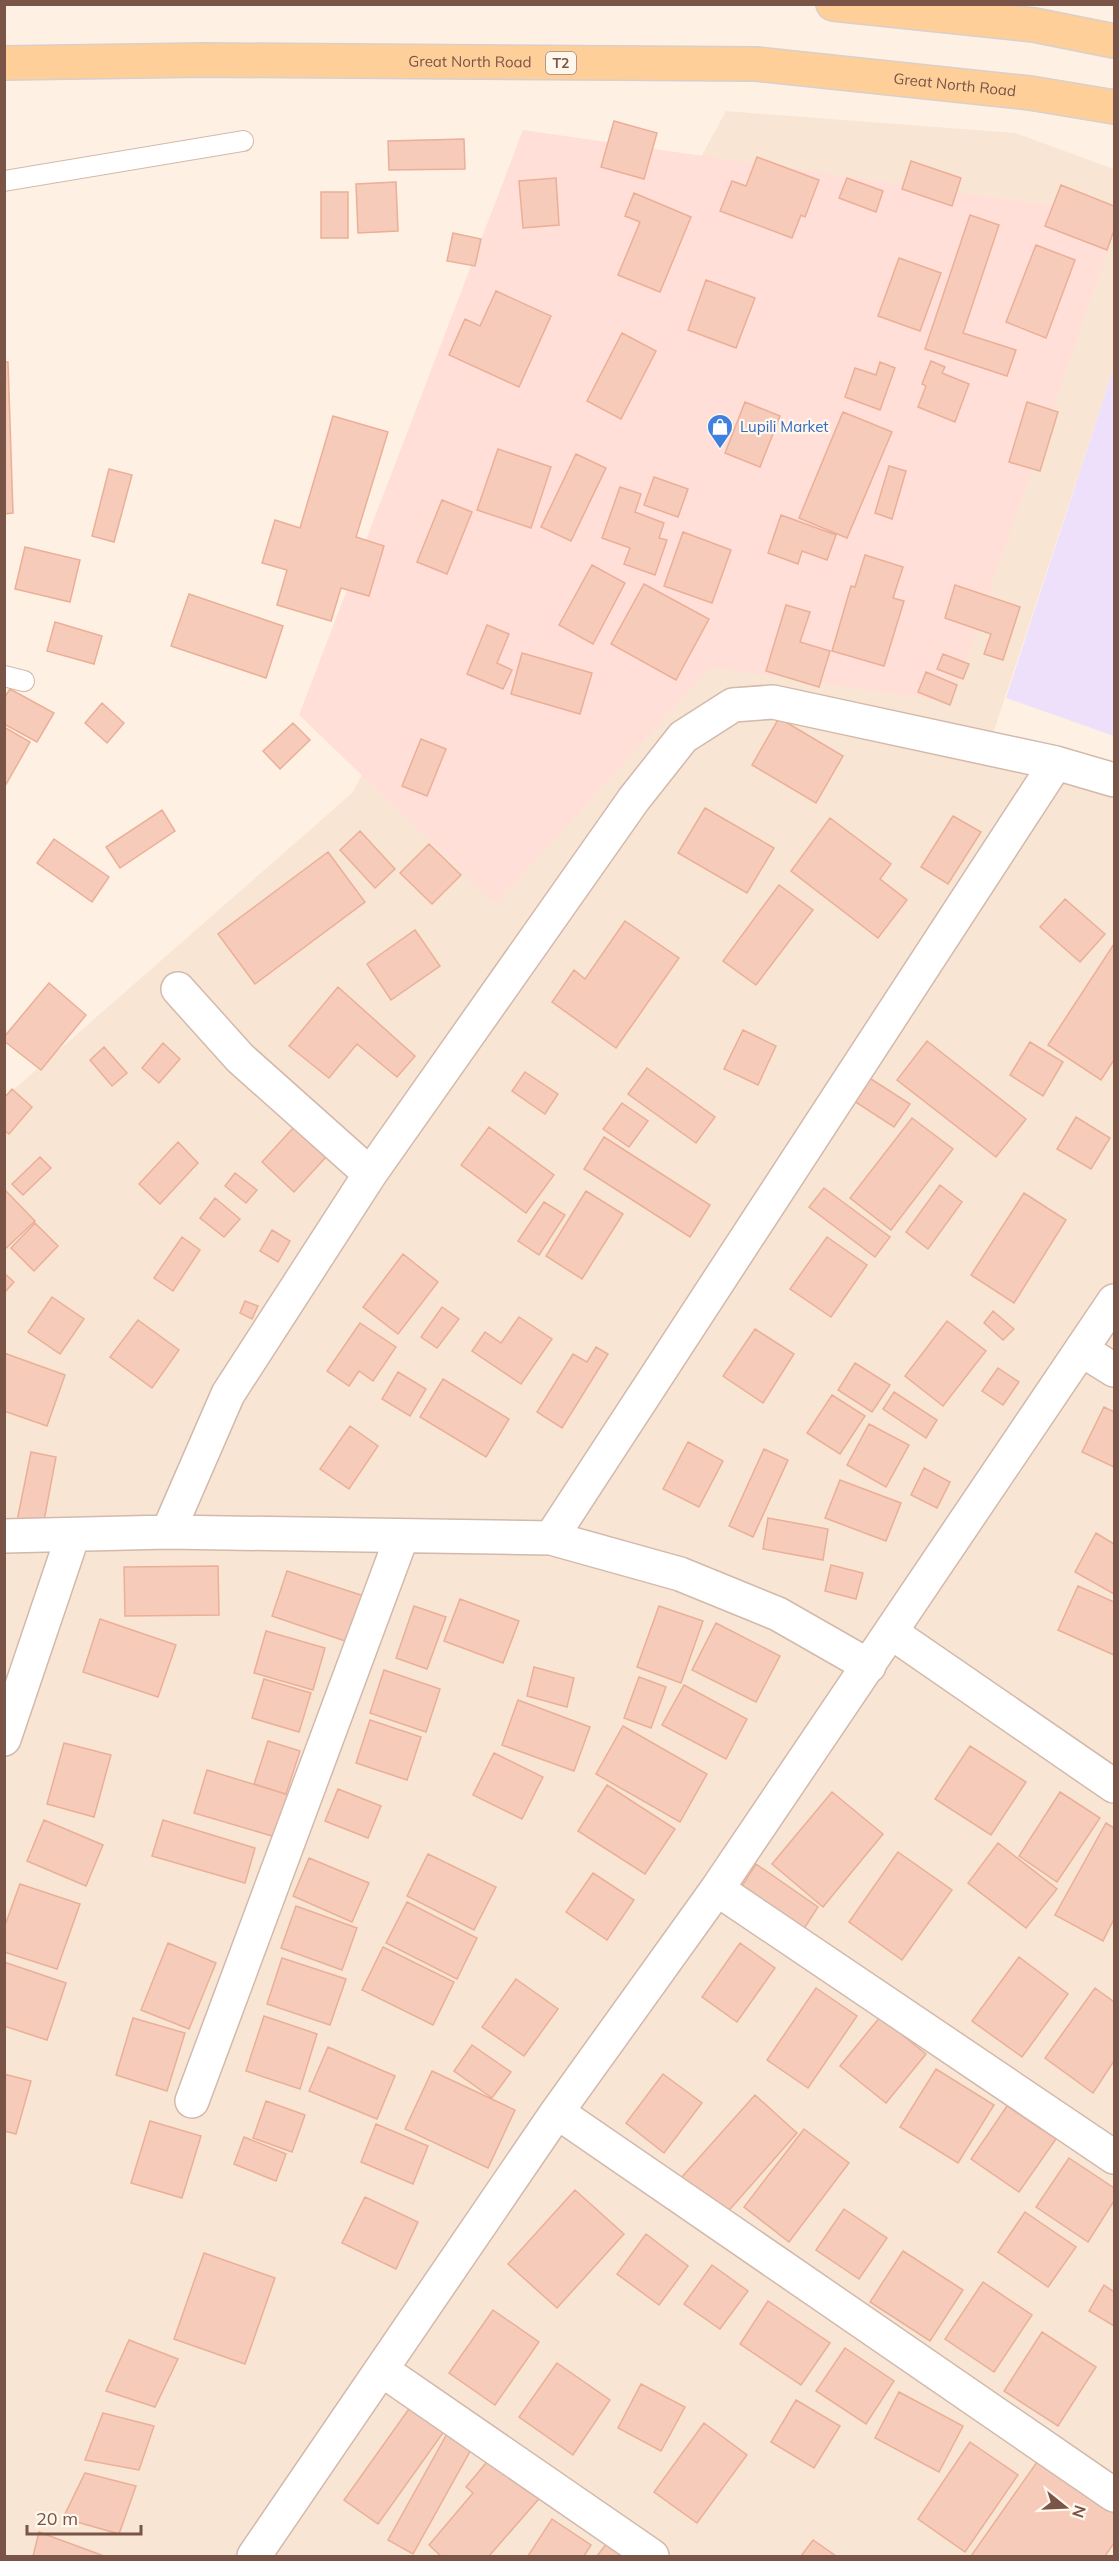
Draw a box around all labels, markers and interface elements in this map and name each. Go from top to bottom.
street label: Great North Road [408,51,532,71]
road number: T2 [546,52,576,74]
street label: Great North Road [893,69,1017,100]
shop icon: Lupili Market [705,412,735,450]
place label: Lupili Market [740,417,829,436]
north arrow [1035,2477,1095,2537]
scale bar [27,2498,141,2536]
text: N [1068,2503,1091,2520]
text: 20 m [36,2507,78,2530]

